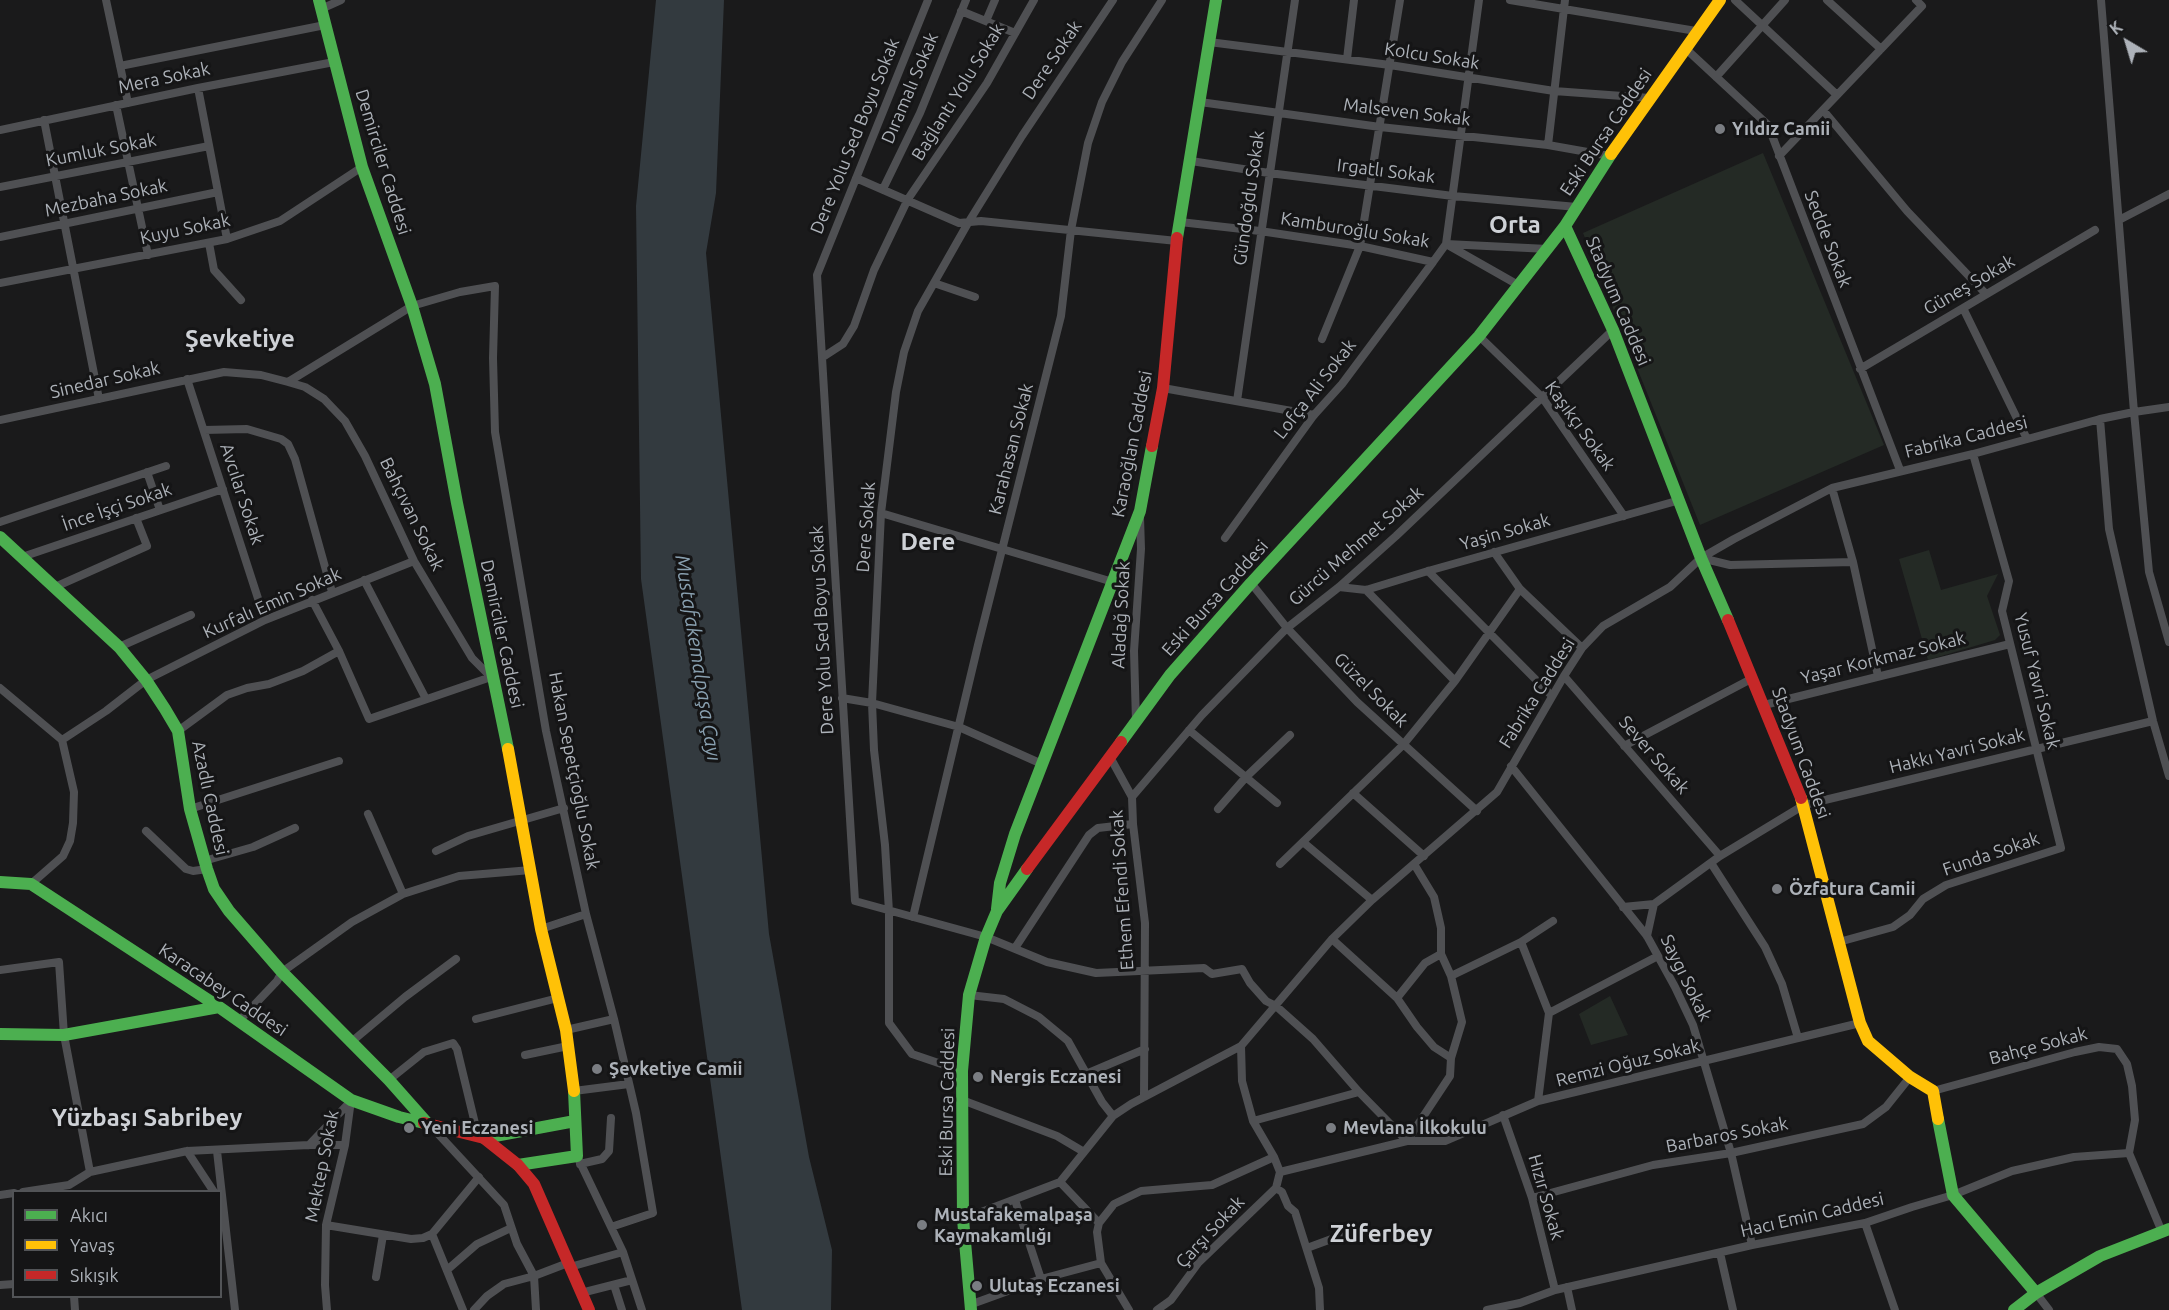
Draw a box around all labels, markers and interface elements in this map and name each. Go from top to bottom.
north arrow [2097,12,2157,72]
street label: Dere Sokak [1018,16,1086,104]
text: K [2106,17,2126,38]
street label: Bağlantı Yolu Sokak [907,19,1009,165]
street label: Dıramalı Sokak [877,29,943,147]
street label: Dere Yolu Sed Boyu Sokak [806,35,904,237]
street label: Kolcu Sokak [1383,38,1481,74]
street label: Mera Sokak [116,58,212,98]
street label: Eski Bursa Caddesi [1555,64,1657,200]
street label: Demirciler Caddesi [351,87,415,237]
street label: Malseven Sokak [1342,93,1472,131]
place label: Yıldız Camii [1732,118,1830,140]
marker: Yıldız Camii [1713,122,1727,136]
street label: Kumluk Sokak [44,129,158,171]
street label: Gündoğdu Sokak [1229,129,1269,267]
street label: Irgatlı Sokak [1336,154,1436,188]
street label: Mezbaha Sokak [43,174,169,222]
street label: Sedde Sokak [1800,188,1856,290]
street label: Kamburoğlu Sokak [1279,208,1431,252]
street label: Kuyu Sokak [138,209,232,249]
district label: Orta [1489,211,1541,239]
street label: Stadyum Caddesi [1581,233,1655,369]
street label: Güneş Sokak [1920,250,2018,320]
district label: Şevketiye [185,325,295,353]
street label: Lofça Ali Sokak [1269,335,1361,443]
street label: Sinedar Sokak [48,357,162,403]
street label: Karaoğlan Caddesi [1107,369,1157,519]
street label: Kaşıkçı Sokak [1540,377,1620,475]
street label: Karahasan Sokak [984,381,1038,517]
street label: Fabrika Caddesi [1902,411,2030,463]
street label: Avcılar Sokak [215,441,269,547]
street label: Bahçıvan Sokak [375,454,449,574]
street label: İnce İşçi Sokak [60,478,174,536]
street label: Dere Sokak [852,481,880,573]
street label: Gürcü Mehmet Sokak [1284,482,1428,610]
street label: Yaşin Sokak [1457,509,1553,555]
street label: Dere Yolu Sed Boyu Sokak [806,525,838,735]
district label: Dere [901,528,955,556]
street label: Eski Bursa Caddesi [1157,536,1273,660]
water label: Mustafakemalpaşa Çayı [670,553,726,763]
street label: Demirciler Caddesi [476,558,528,710]
street label: Aladağ Sokak [1107,561,1135,669]
street label: Kurfalı Emin Sokak [200,563,344,643]
street label: Yusuf Yavri Sokak [2010,611,2064,751]
street label: Yaşar Korkmaz Sokak [1799,627,1967,689]
street label: Fabrika Caddesi [1495,634,1579,752]
street label: Güzel Sokak [1329,648,1413,732]
street label: Hakan Sepetçioğlu Sokak [544,670,604,872]
street label: Stadyum Caddesi [1767,684,1835,822]
street label: Sever Sokak [1614,712,1694,798]
street label: Hakkı Yavri Sokak [1887,724,2027,778]
street label: Azadlı Caddesi [187,739,233,857]
street label: Ethem Efendi Sokak [1106,809,1138,971]
street label: Funda Sokak [1940,827,2042,881]
place label: Özfatura Camii [1789,878,1916,900]
marker: Özfatura Camii [1770,882,1784,896]
street label: Saygı Sokak [1656,931,1716,1025]
street label: Karacabey Caddesi [155,939,291,1041]
street label: Bahçe Sokak [1987,1023,2089,1069]
street label: Eski Bursa Caddesi [935,1027,959,1177]
street label: Remzi Oğuz Sokak [1554,1035,1702,1091]
place label: Şevketiye Camii [609,1058,743,1080]
marker: Şevketiye Camii [590,1062,604,1076]
place label: Nergis Eczanesi [990,1066,1122,1088]
marker: Nergis Eczanesi [971,1070,985,1084]
district label: Yüzbaşı Sabribey [52,1104,242,1132]
street label: Mektep Sokak [301,1108,343,1224]
street label: Barbaros Sokak [1664,1113,1790,1157]
place label: Yeni Eczanesi [421,1117,533,1139]
place label: Mevlana İlkokulu [1343,1117,1487,1139]
marker: Yeni Eczanesi [402,1121,416,1135]
marker: Mevlana İlkokulu [1324,1121,1338,1135]
street label: Hızır Sokak [1524,1152,1568,1242]
street label: Hacı Emin Caddesi [1738,1188,1886,1242]
legend [12,1190,222,1298]
street label: Çarşı Sokak [1171,1191,1249,1273]
place label: Mustafakemalpaşa Kaymakamlığı [934,1204,1093,1246]
text: Akıcı [70,1205,108,1225]
marker: Mustafakemalpaşa Kaymakamlığı [915,1218,929,1232]
district label: Züferbey [1330,1220,1432,1248]
text: Yavaş [70,1235,115,1255]
text: Sıkışık [70,1265,119,1285]
place label: Ulutaş Eczanesi [989,1275,1120,1297]
marker: Ulutaş Eczanesi [970,1279,984,1293]

